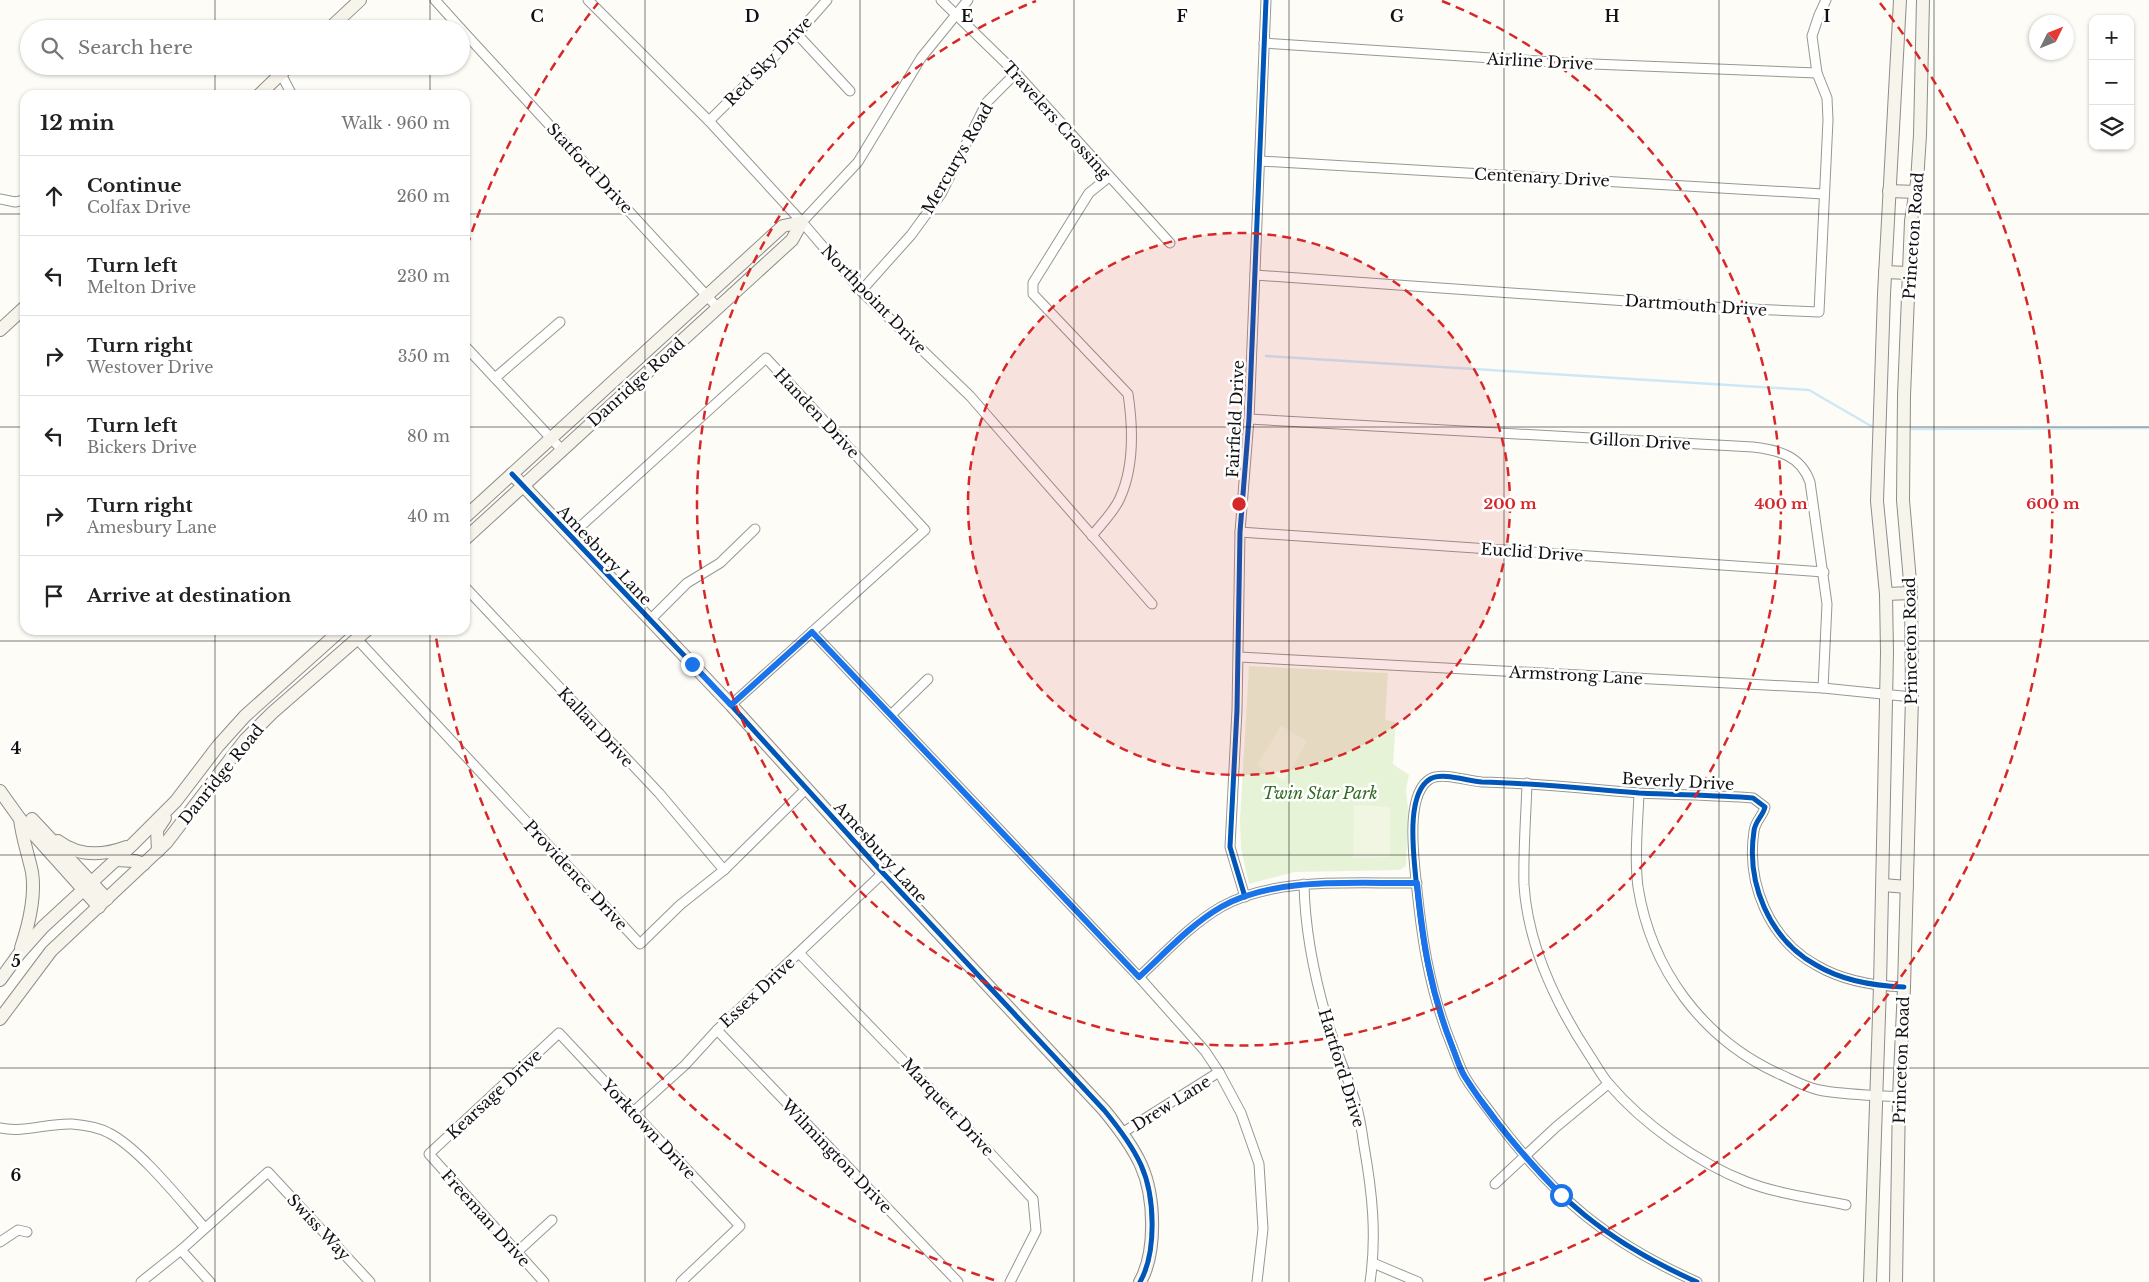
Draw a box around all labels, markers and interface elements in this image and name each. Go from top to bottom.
text: C [530,6,544,26]
text: E [961,6,973,26]
text: F [1176,6,1188,26]
text: G [1390,6,1404,26]
text: H [1604,6,1620,26]
text: I [1824,6,1831,26]
street label: Red Sky Drive [720,12,816,110]
north arrow [2029,15,2074,60]
map controls [2089,15,2134,150]
button: + [2089,15,2134,60]
search box [20,20,470,75]
icon: search [38,34,66,62]
text: Search here [78,36,193,59]
street label: Airline Drive [1485,48,1594,74]
street label: Travelers Crossing [999,57,1115,183]
button: − [2089,60,2134,105]
street label: Mercurys Road [917,99,997,217]
button: layers [2089,105,2134,150]
text: 12 min [40,110,115,136]
text: Walk · 960 m [341,113,450,133]
street label: Statford Drive [543,119,637,217]
street label: Centenary Drive [1474,163,1610,191]
street label: Princeton Road [1899,171,1927,300]
text: Continue [87,174,182,197]
icon: ahead [40,182,68,210]
text: 260 m [397,186,450,206]
text: Colfax Drive [87,197,191,217]
street label: Northpoint Drive [817,241,931,357]
text: Turn left [87,254,178,277]
icon: left [40,262,68,290]
text: 230 m [397,266,450,286]
text: Melton Drive [87,277,196,297]
street label: Dartmouth Drive [1624,290,1768,320]
street label: Danridge Road [583,333,689,431]
text: Turn right [87,334,193,357]
icon: right [40,342,68,370]
text: 350 m [398,346,450,366]
text: Westover Drive [87,357,213,377]
street label: Fairfield Drive [1222,360,1248,478]
street label: Handen Drive [770,364,864,462]
text: Turn left [87,414,178,437]
icon: left [40,422,68,450]
text: 80 m [407,426,450,446]
street label: Gillon Drive [1589,428,1691,454]
text: Bickers Drive [87,437,197,457]
text: Turn right [87,494,193,517]
text: 200 m [1484,494,1537,513]
text: 400 m [1754,494,1808,513]
text: 600 m [2026,494,2080,513]
centre of rings [1230,495,1248,513]
street label: Amesbury Lane [553,500,657,609]
icon: right [40,502,68,530]
text: 40 m [407,506,450,526]
text: Amesbury Lane [87,517,217,537]
street label: Euclid Drive [1480,538,1584,566]
street label: Princeton Road [1899,577,1921,705]
icon: arrive [40,582,68,610]
text: Arrive at destination [87,584,291,607]
route end [681,653,704,676]
street label: Armstrong Lane [1508,661,1643,688]
street label: Kallan Drive [554,683,638,771]
street label: Danridge Road [174,720,268,828]
text: 4 [11,738,21,758]
street label: Beverly Drive [1621,768,1735,794]
park label: Twin Star Park [1262,783,1378,803]
street label: Amesbury Lane [829,796,932,907]
street label: Providence Drive [520,816,632,934]
text: 5 [11,951,21,971]
street label: Essex Drive [715,952,799,1032]
street label: Princeton Road [1889,996,1913,1124]
street label: Hartford Drive [1314,1006,1370,1130]
street label: Kearsage Drive [442,1045,546,1143]
street label: Marquett Drive [898,1054,998,1160]
street label: Drew Lane [1128,1071,1214,1135]
street label: Yorktown Drive [597,1074,700,1183]
street label: Wilmington Drive [777,1094,896,1217]
text: 6 [11,1165,22,1185]
street label: Freeman Drive [437,1165,535,1271]
route start [1550,1184,1573,1207]
street label: Swiss Way [283,1190,355,1265]

